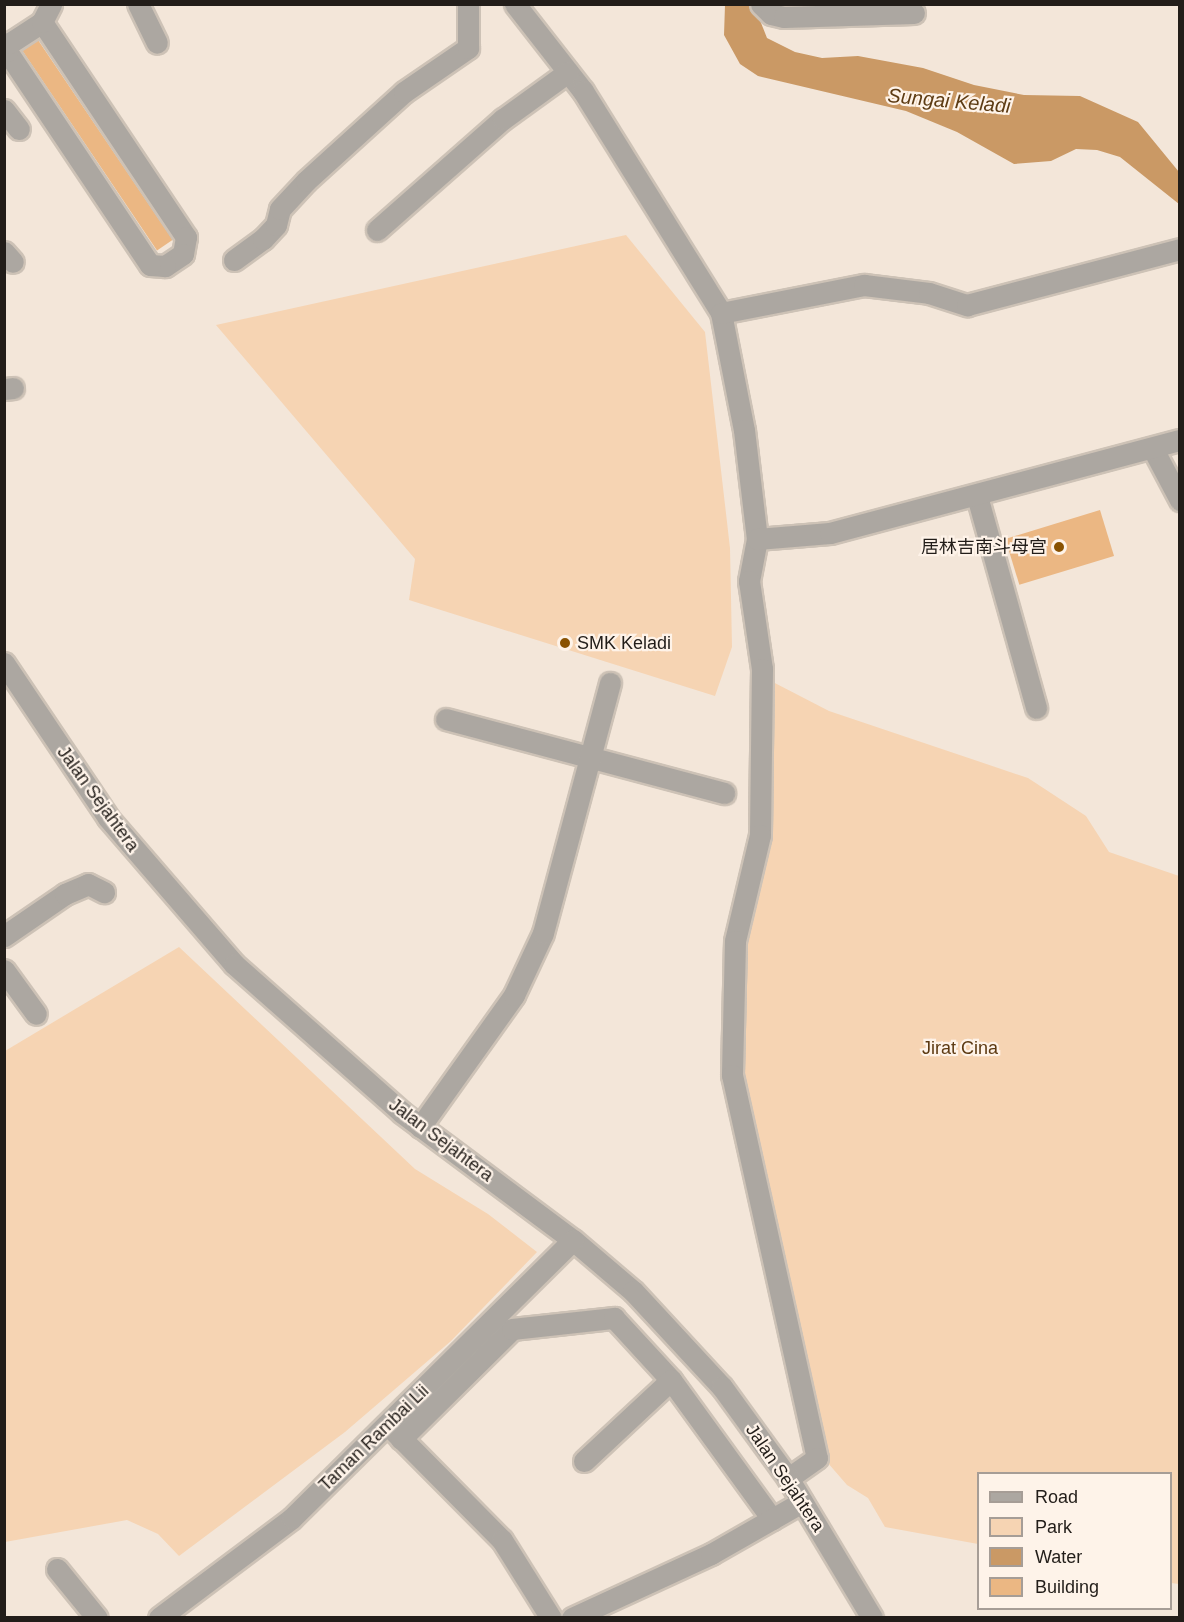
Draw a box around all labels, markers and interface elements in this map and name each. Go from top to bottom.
water label: Sungai Keladi [886,84,1012,118]
place label: 居林吉南斗母宫 [921,536,1047,558]
marker: 居林吉南斗母宫 [1052,540,1066,554]
place label: SMK Keladi [577,632,671,654]
marker: SMK Keladi [558,636,572,650]
street label: Jalan Sejahtera [53,742,143,856]
park label: Jirat Cina [922,1037,998,1059]
street label: Jalan Sejahtera [385,1094,497,1186]
street label: Taman Rambai Lii [315,1380,433,1496]
street label: Jalan Sejahtera [741,1420,829,1536]
legend [977,1472,1172,1610]
text: Road [1035,1487,1078,1507]
text: Park [1035,1517,1072,1537]
text: Water [1035,1547,1082,1567]
text: Building [1035,1577,1099,1597]

